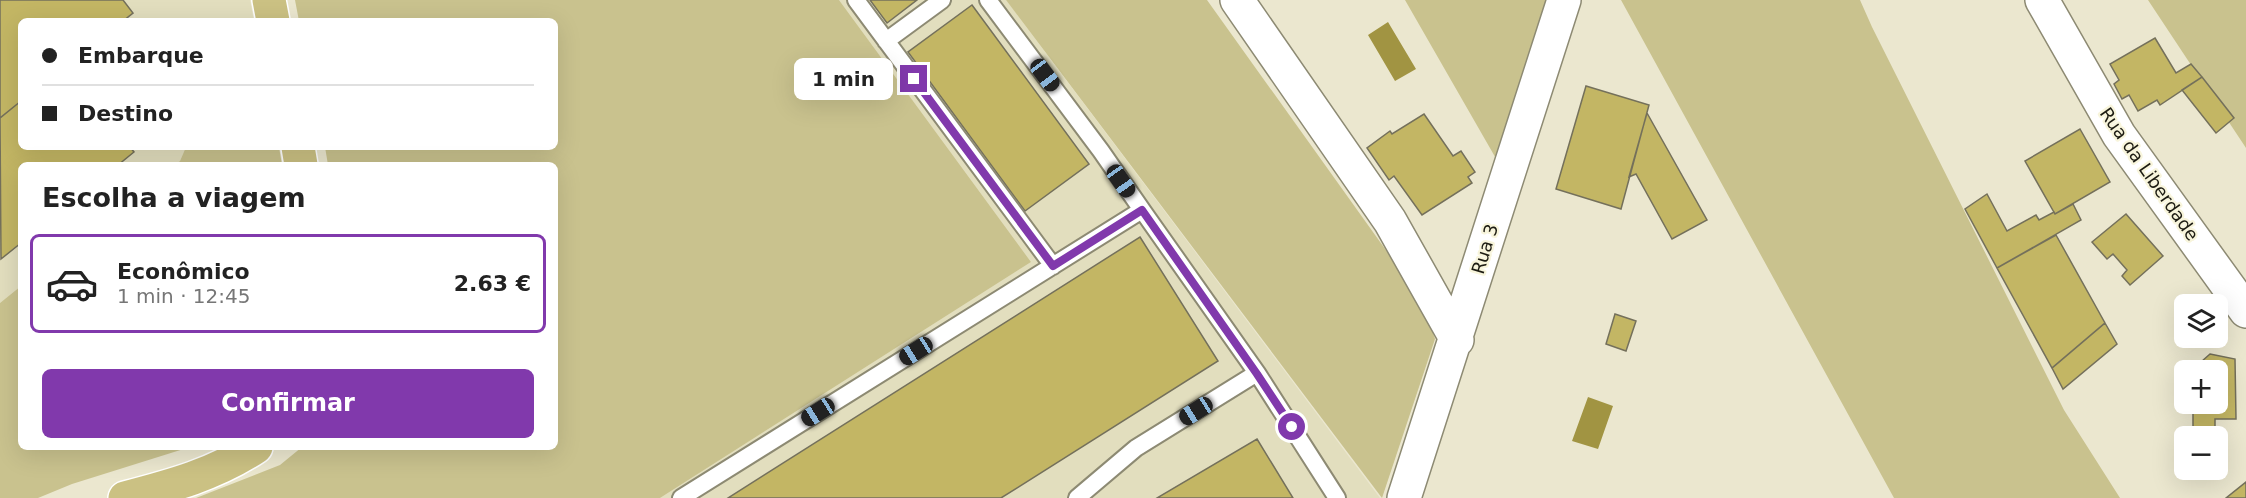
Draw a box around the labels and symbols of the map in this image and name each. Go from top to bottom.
car [1027,55,1063,95]
callout: 1 min [794,58,893,100]
route end [900,65,927,92]
street label: Rua da Liberdade [2096,103,2203,244]
car [1103,161,1139,201]
street label: Rua 3 [1467,221,1502,276]
car [896,334,936,368]
car [1176,394,1216,428]
car [798,395,838,429]
route start [1278,413,1305,440]

